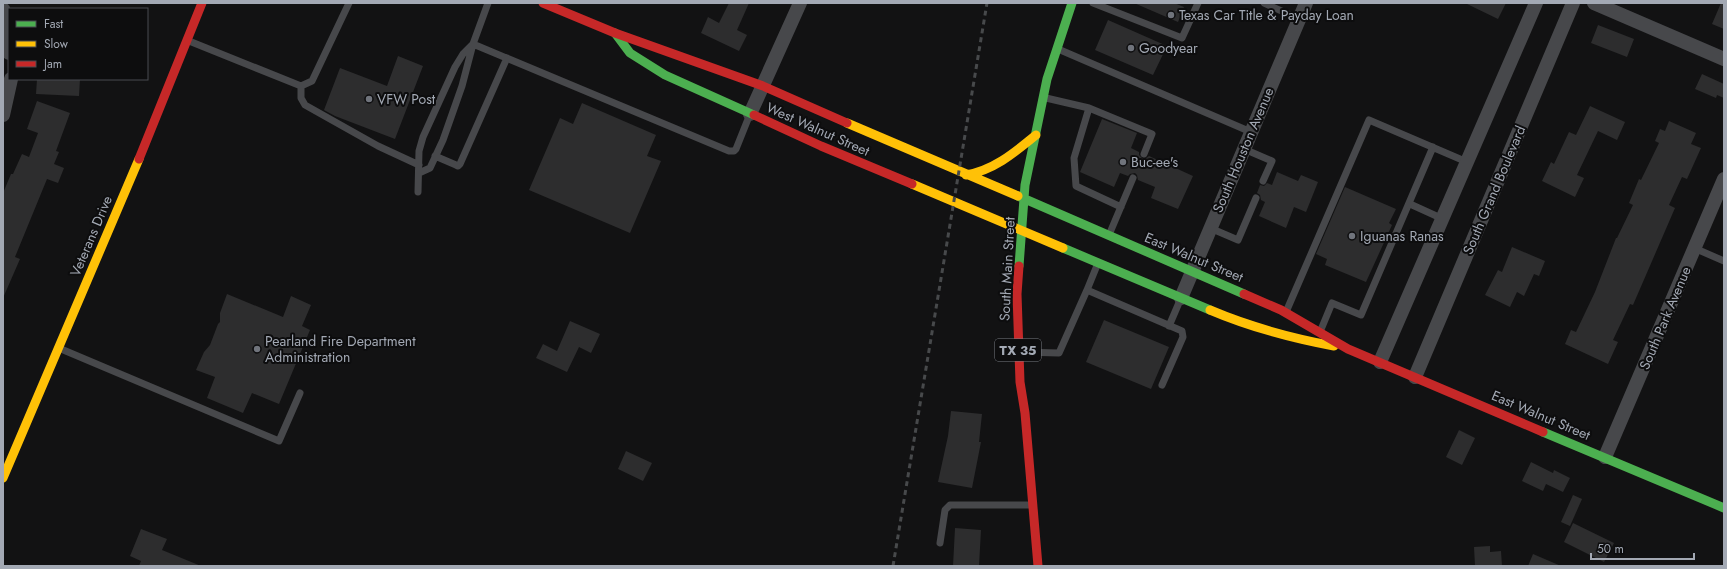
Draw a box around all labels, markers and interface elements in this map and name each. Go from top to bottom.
place label: Texas Car Title & Payday Loan [1179,5,1354,25]
legend [8,8,148,80]
marker: Texas Car Title & Payday Loan [1166,10,1176,20]
text: Fast [44,15,63,33]
text: Slow [44,35,69,53]
place label: Goodyear [1139,38,1198,58]
marker: Goodyear [1126,43,1136,53]
text: Jam [42,55,62,73]
street label: South Houston Avenue [1208,84,1278,216]
place label: VFW Post [377,89,436,109]
marker: VFW Post [364,94,374,104]
street label: West Walnut Street [763,97,873,161]
street label: South Grand Boulevard [1458,122,1530,258]
place label: Buc-ee's [1131,152,1178,172]
marker: Buc-ee's [1118,157,1128,167]
street label: Veterans Drive [65,193,117,279]
street label: South Main Street [994,216,1020,322]
place label: Iguanas Ranas [1360,226,1444,246]
street label: East Walnut Street [1141,227,1247,287]
marker: Iguanas Ranas [1347,231,1357,241]
street label: South Park Avenue [1634,263,1696,373]
place label: Pearland Fire Department Administration [265,331,416,367]
road number: TX 35 [995,339,1041,361]
marker: Pearland Fire Department Administration [252,344,262,354]
street label: East Walnut Street [1488,385,1594,445]
scale bar [1591,535,1694,561]
text: 50 m [1597,540,1624,558]

